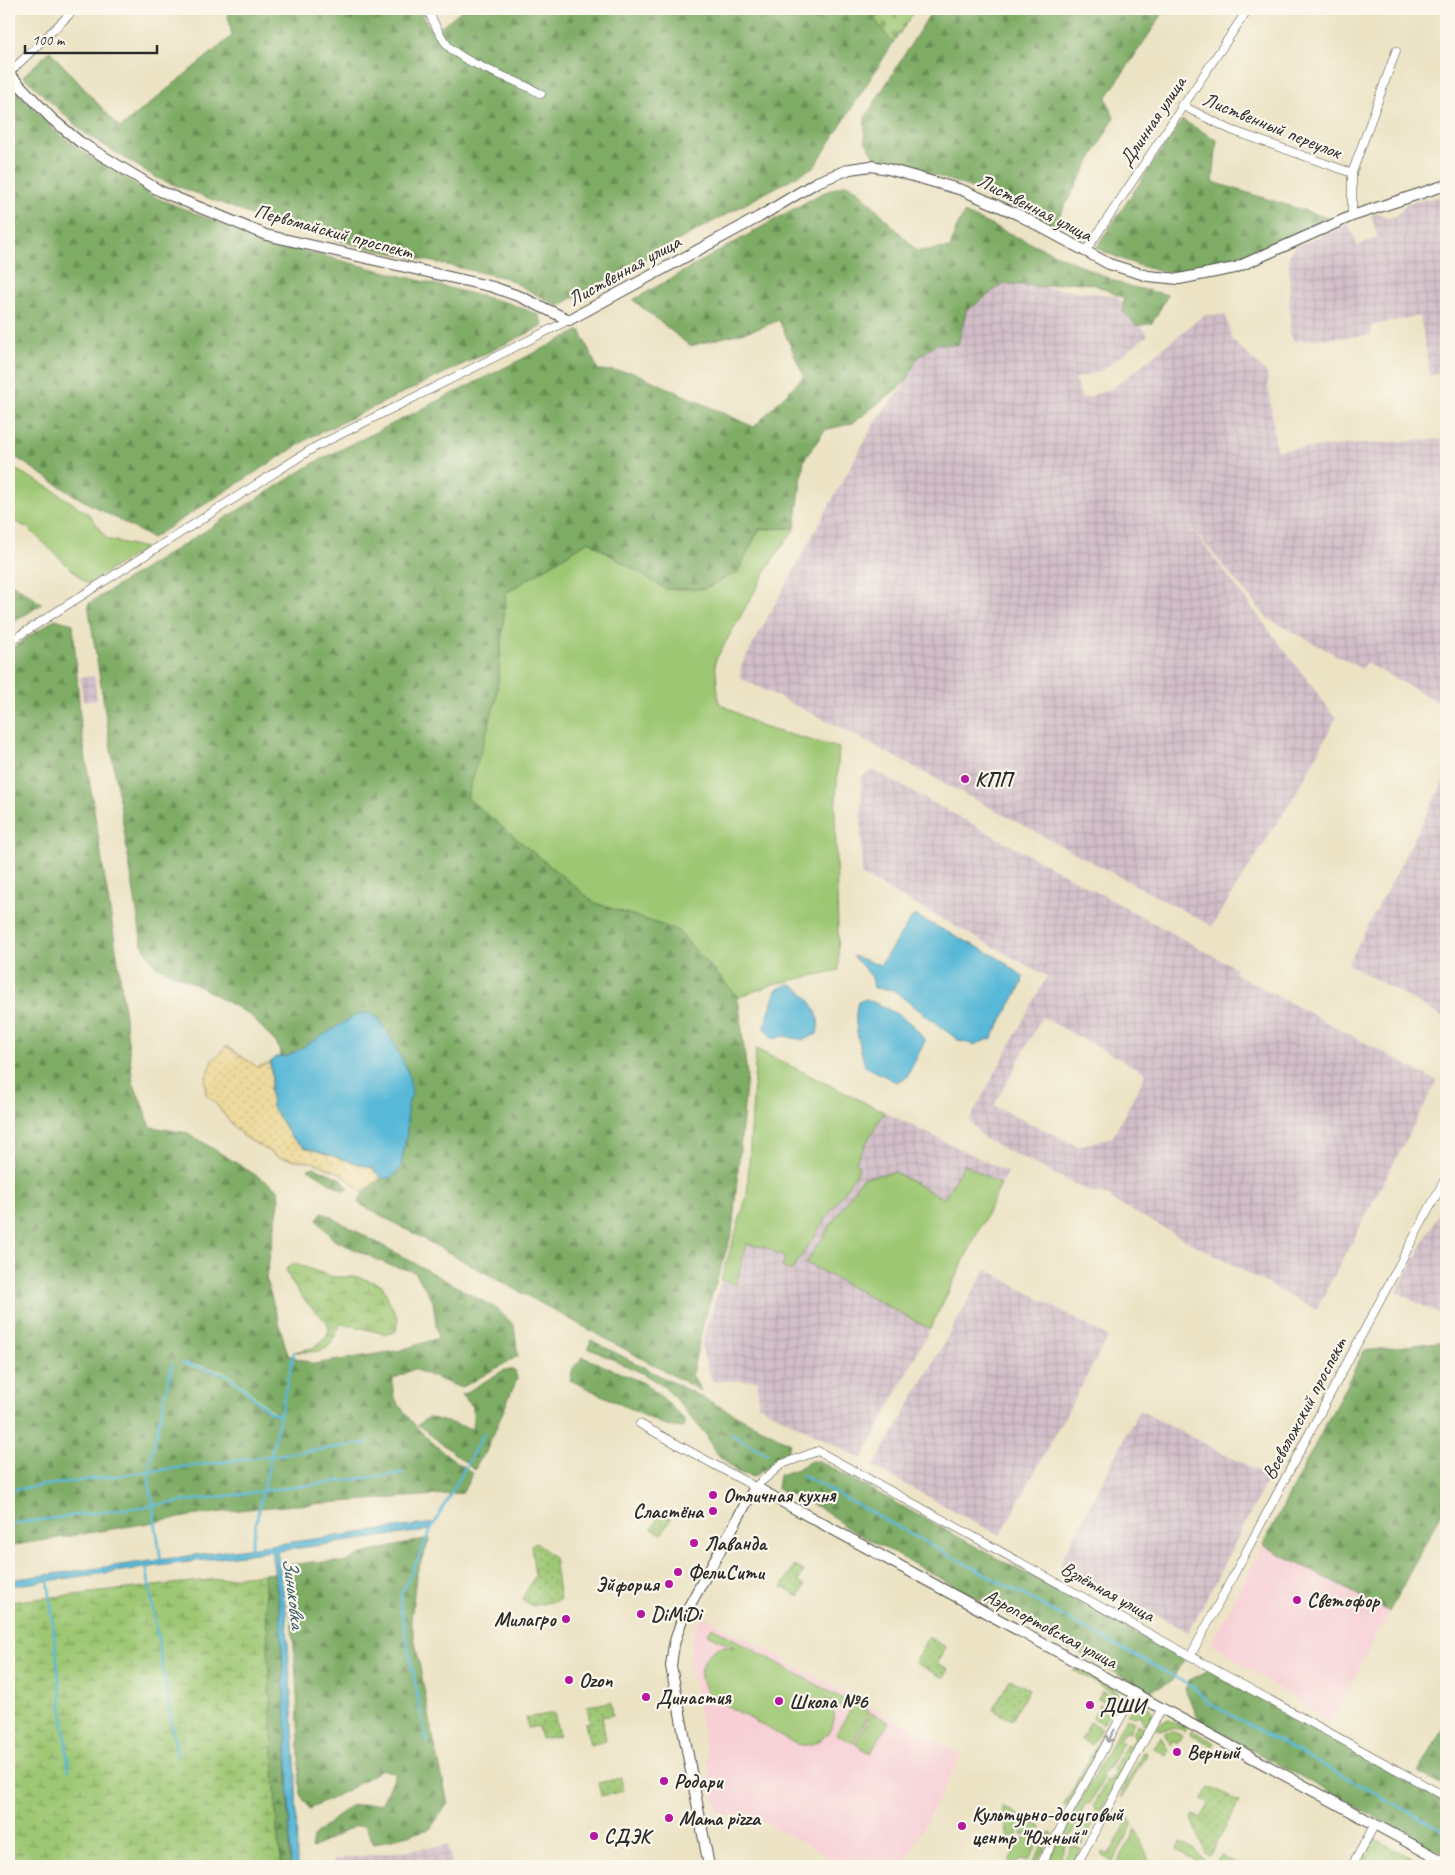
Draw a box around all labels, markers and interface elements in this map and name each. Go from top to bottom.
scale bar [25,22,158,54]
text: 100 m [32,31,66,50]
street label: Длинная улица [1113,70,1193,171]
street label: Лиственный переулок [1199,86,1346,165]
street label: Лиственная улица [973,168,1097,248]
street label: Первомайский проспект [252,198,417,265]
street label: Лиственная улица [563,228,686,312]
place label: КПП [975,767,1015,792]
marker: КПП [959,773,971,785]
street label: Всеволожский проспект [1256,1332,1353,1484]
place label: Отличная кухня [723,1483,837,1508]
marker: Отличная кухня [707,1489,719,1501]
place label: Сластёна [633,1499,705,1524]
marker: Сластёна [707,1505,719,1517]
place label: Лаванда [704,1531,769,1556]
marker: Лаванда [688,1537,700,1549]
water label: Зиньковка [277,1556,312,1632]
street label: Взлётная улица [1056,1556,1161,1629]
place label: ФелиСити [688,1560,766,1585]
marker: ФелиСити [672,1566,684,1578]
place label: Эйфория [596,1572,660,1597]
marker: Эйфория [663,1578,675,1590]
street label: Аэропортовская улица [980,1583,1123,1675]
place label: Светофор [1307,1588,1380,1613]
marker: Светофор [1291,1594,1303,1606]
place label: DiMiDi [651,1602,704,1627]
place label: Милагро [494,1607,557,1632]
marker: DiMiDi [635,1608,647,1620]
marker: Милагро [560,1613,572,1625]
place label: Ozon [579,1668,613,1693]
marker: Ozon [563,1674,575,1686]
place label: Династия [656,1685,732,1710]
place label: Школа №6 [789,1689,869,1714]
marker: Династия [640,1691,652,1703]
place label: ДШИ [1100,1693,1148,1718]
marker: Школа №6 [773,1695,785,1707]
marker: ДШИ [1084,1699,1096,1711]
one-way arrow [1106,1728,1116,1743]
place label: Верный [1187,1740,1242,1765]
marker: Верный [1171,1746,1183,1758]
place label: Родари [674,1769,725,1794]
marker: Родари [658,1775,670,1787]
place label: Культурно-досуговый центр "Южный" [972,1802,1125,1850]
place label: Mama pizza [679,1806,762,1831]
marker: Mama pizza [663,1812,675,1824]
marker: Культурно-досуговый центр "Южный" [956,1820,968,1832]
place label: СДЭК [604,1824,654,1849]
marker: СДЭК [588,1830,600,1842]

